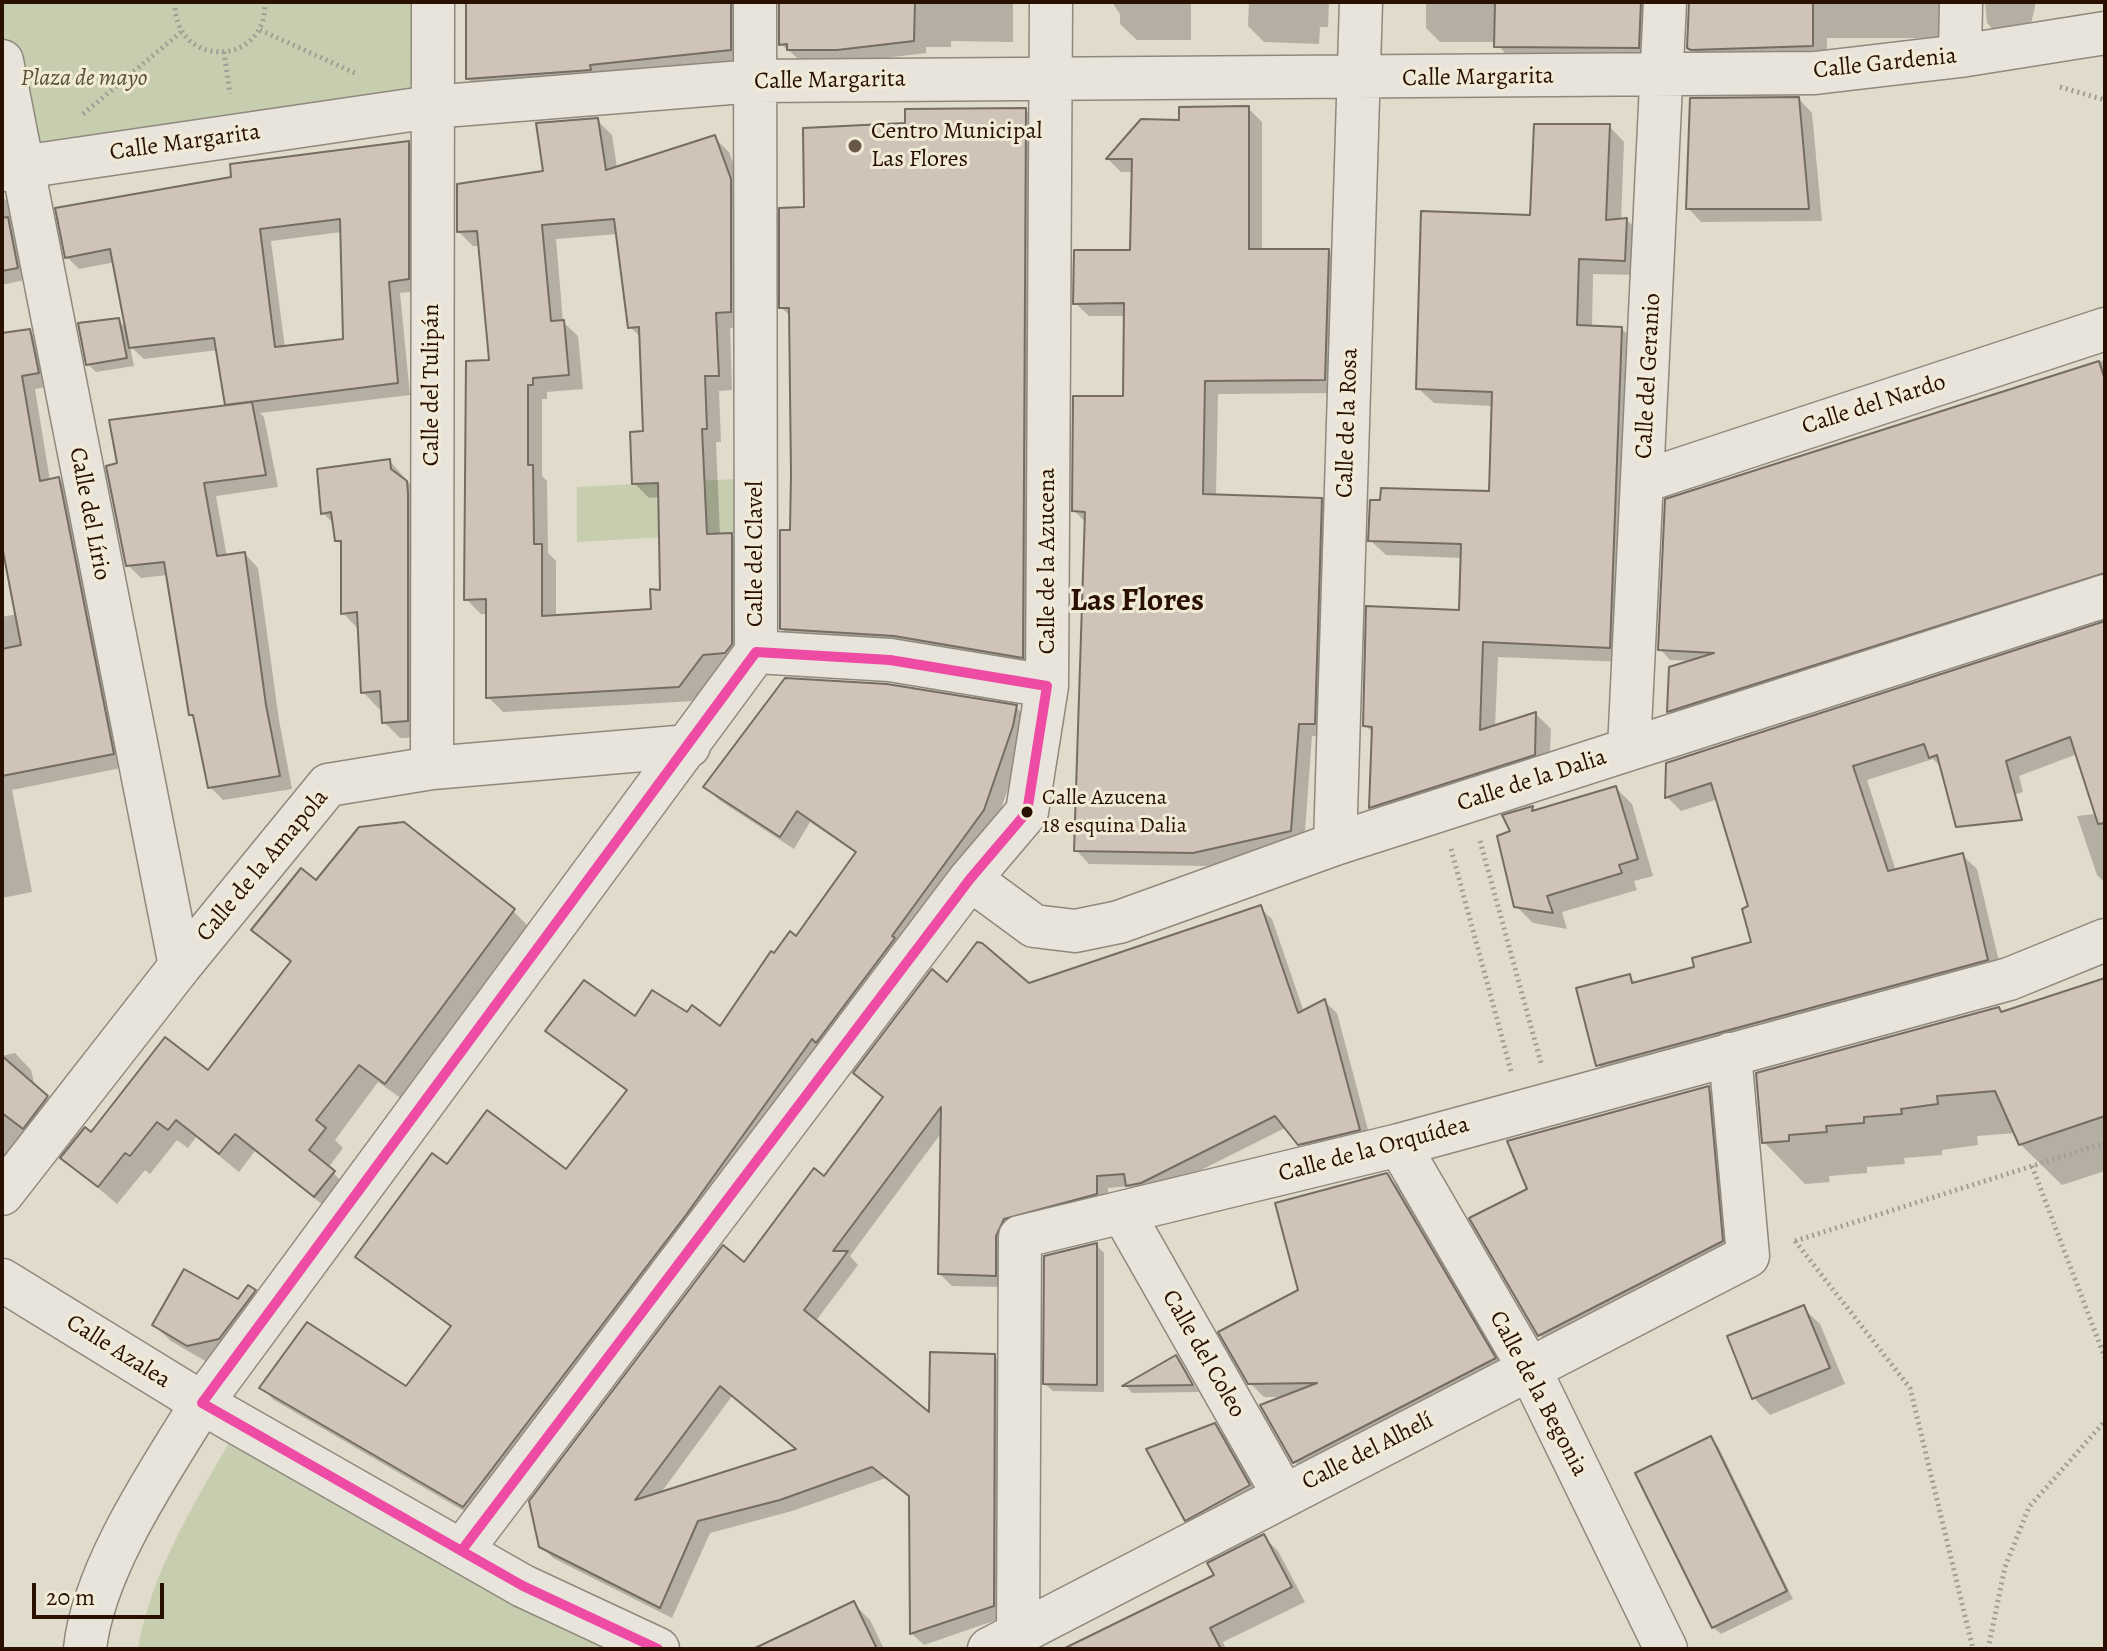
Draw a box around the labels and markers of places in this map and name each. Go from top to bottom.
place label: Centro Municipal Las Flores [871,118,1042,174]
marker: Centro Municipal Las Flores [846,137,864,155]
place label: Calle Azucena 18 esquina Dalia [1042,786,1187,838]
marker: Calle Azucena 18 esquina Dalia [1019,804,1035,820]

